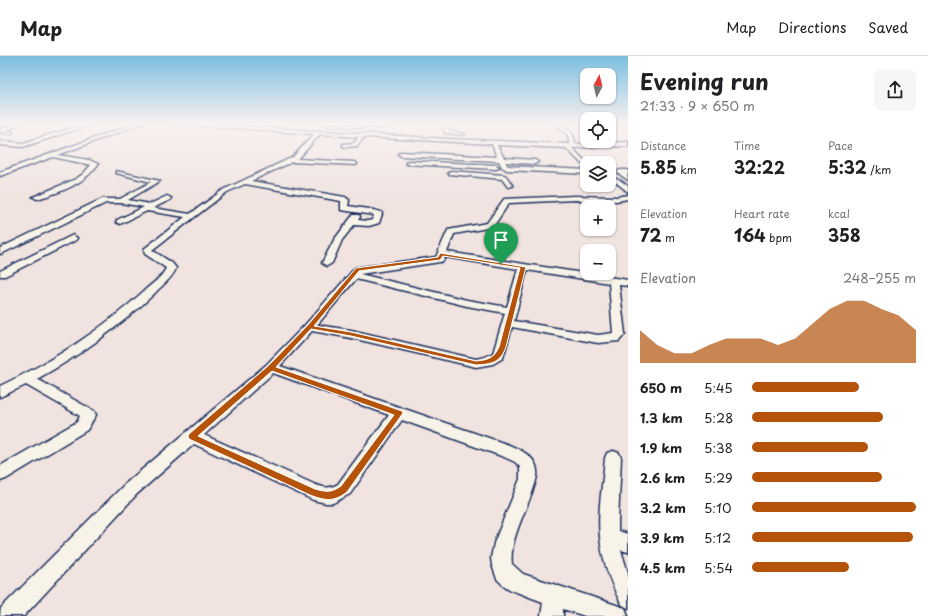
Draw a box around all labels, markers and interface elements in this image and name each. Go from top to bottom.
text: Map [20,14,62,42]
text: Map [726,17,756,38]
text: Directions [778,17,846,38]
text: Saved [868,17,908,38]
text: Evening run [640,64,769,97]
north arrow [580,68,616,104]
map controls [580,68,616,280]
button: share [874,69,916,111]
text: 21:33 · 9 × 650 m [640,96,755,115]
button: locate [580,112,616,148]
text: Distance [640,137,686,154]
text: Time [734,137,760,154]
text: Pace [828,137,853,154]
text: 5.85 [640,154,677,180]
text: 32:22 [734,154,785,180]
text: 5:32 [828,154,867,180]
button: layers [580,156,616,192]
text: km [677,161,697,178]
text: /km [867,161,891,178]
button: + [580,200,616,236]
text: Elevation [640,205,687,222]
text: Heart rate [734,205,790,222]
text: kcal [828,205,850,222]
text: 72 [640,222,661,248]
text: 164 [734,222,766,248]
text: 358 [828,222,861,248]
pin [484,223,518,264]
icon: arrive [490,229,512,251]
text: m [661,229,675,246]
text: bpm [766,229,792,246]
button: − [580,244,616,280]
text: Elevation [640,268,696,287]
text: 248–255 m [843,268,916,287]
text: 650 m [640,378,682,397]
text: 5:45 [704,378,733,397]
text: 1.3 km [640,408,683,427]
text: 5:28 [704,408,733,427]
text: 1.9 km [640,438,682,457]
text: 5:38 [704,438,733,457]
text: 2.6 km [640,468,685,487]
text: 5:29 [704,468,733,487]
text: 3.2 km [640,498,686,517]
text: 5:10 [704,498,731,517]
text: 3.9 km [640,528,684,547]
text: 5:12 [704,528,731,547]
text: 4.5 km [640,558,685,577]
text: 5:54 [704,558,733,577]

